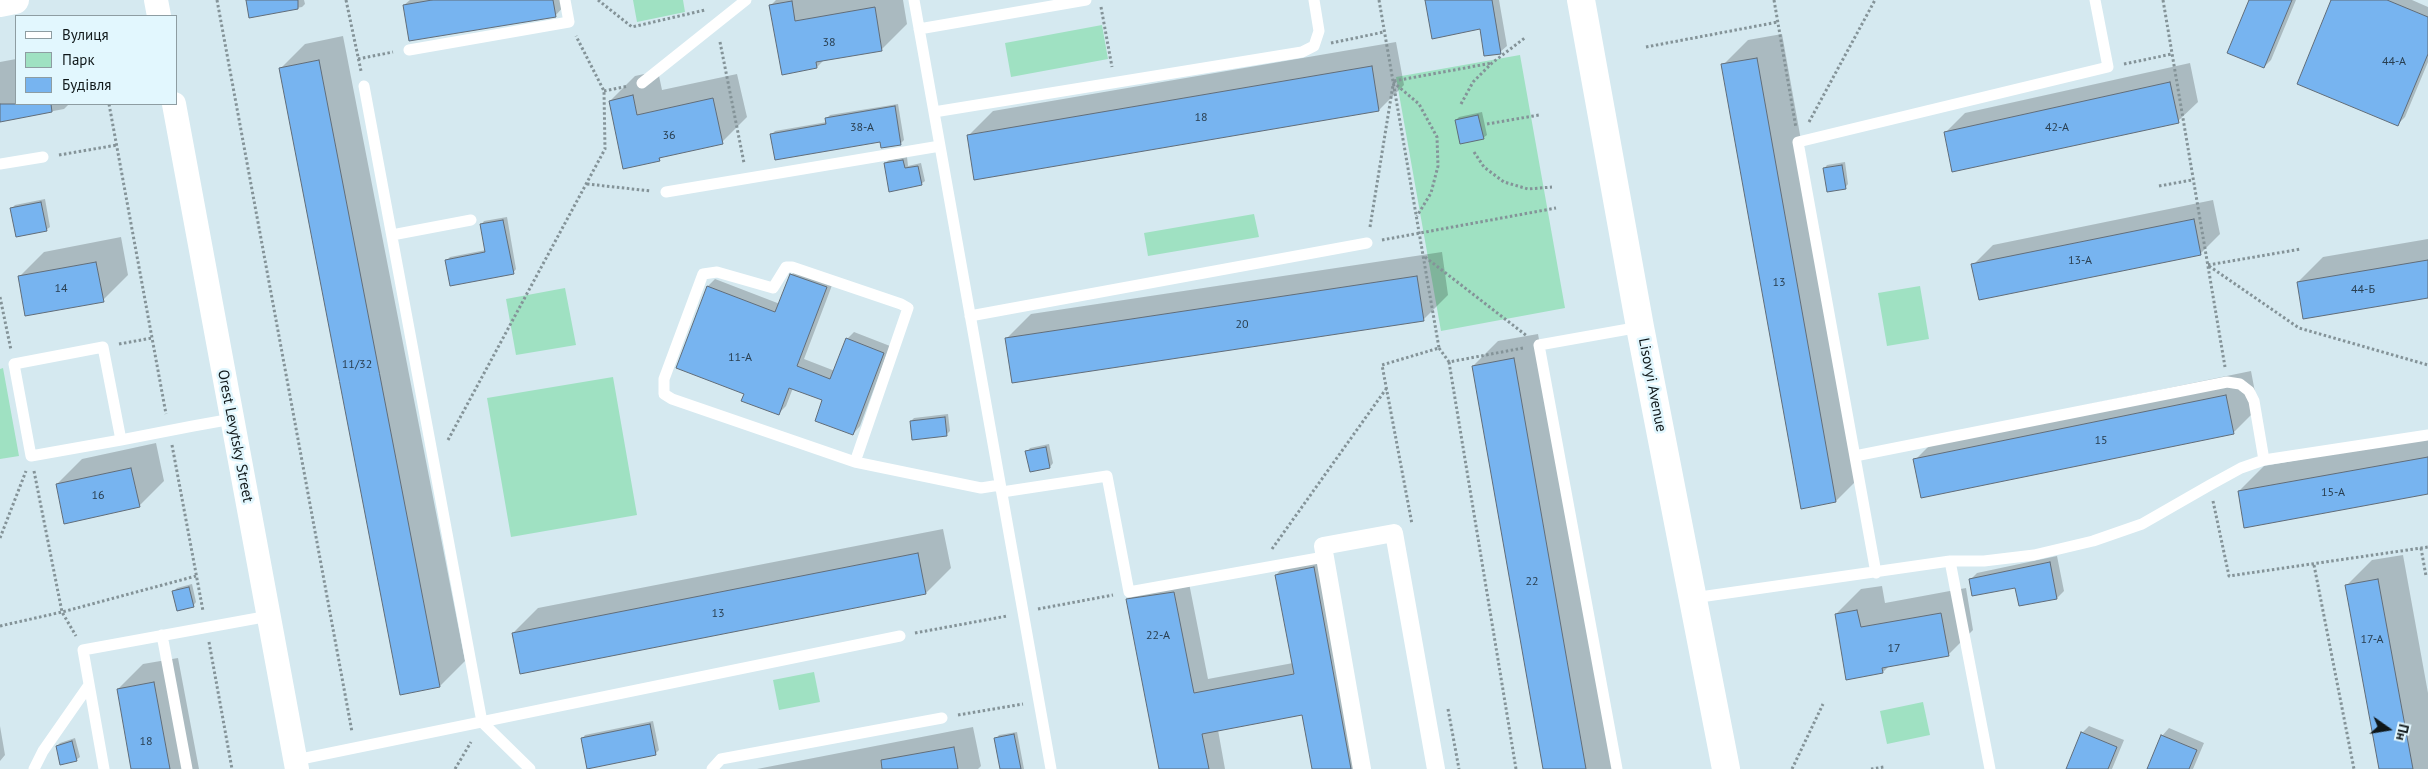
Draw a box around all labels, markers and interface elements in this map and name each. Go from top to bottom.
legend [15,15,178,105]
text: Вулиця [62,25,109,44]
house number: 38 [822,36,836,50]
text: Парк [62,50,95,69]
house number: 44-А [2382,55,2406,69]
text: Будівля [62,75,111,94]
house number: 18 [1194,111,1208,125]
house number: 38-А [850,121,874,135]
house number: 42-А [2045,121,2069,135]
house number: 36 [662,129,676,143]
house number: 13-А [2068,254,2092,268]
house number: 13 [1772,276,1786,290]
house number: 14 [54,282,68,296]
house number: 44-Б [2351,283,2375,297]
house number: 20 [1235,318,1249,332]
street label: Lisovyi Avenue [1634,337,1670,433]
house number: 11-А [728,351,752,365]
house number: 11/32 [342,358,372,372]
street label: Orest Levytsky Street [213,368,257,504]
house number: 15 [2094,434,2108,448]
house number: 15-А [2321,486,2345,500]
house number: 16 [91,489,105,503]
house number: 22 [1525,575,1539,589]
house number: 13 [711,607,725,621]
house number: 22-А [1146,629,1170,643]
house number: 17-А [2360,633,2384,647]
house number: 17 [1887,642,1901,656]
north arrow [2363,704,2413,754]
text: Пн [2392,722,2413,742]
house number: 18 [139,735,153,749]

